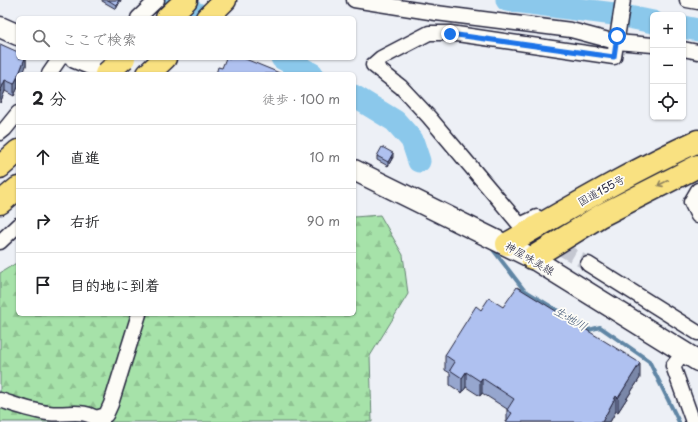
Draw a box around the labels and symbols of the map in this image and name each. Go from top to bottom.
route end [441,25,459,43]
route start [608,27,626,45]
street label: 国道155号 [574,170,628,210]
one-way arrow [657,180,669,187]
street label: 神屋味美線 [502,237,558,279]
water label: 生地川 [551,301,591,335]

